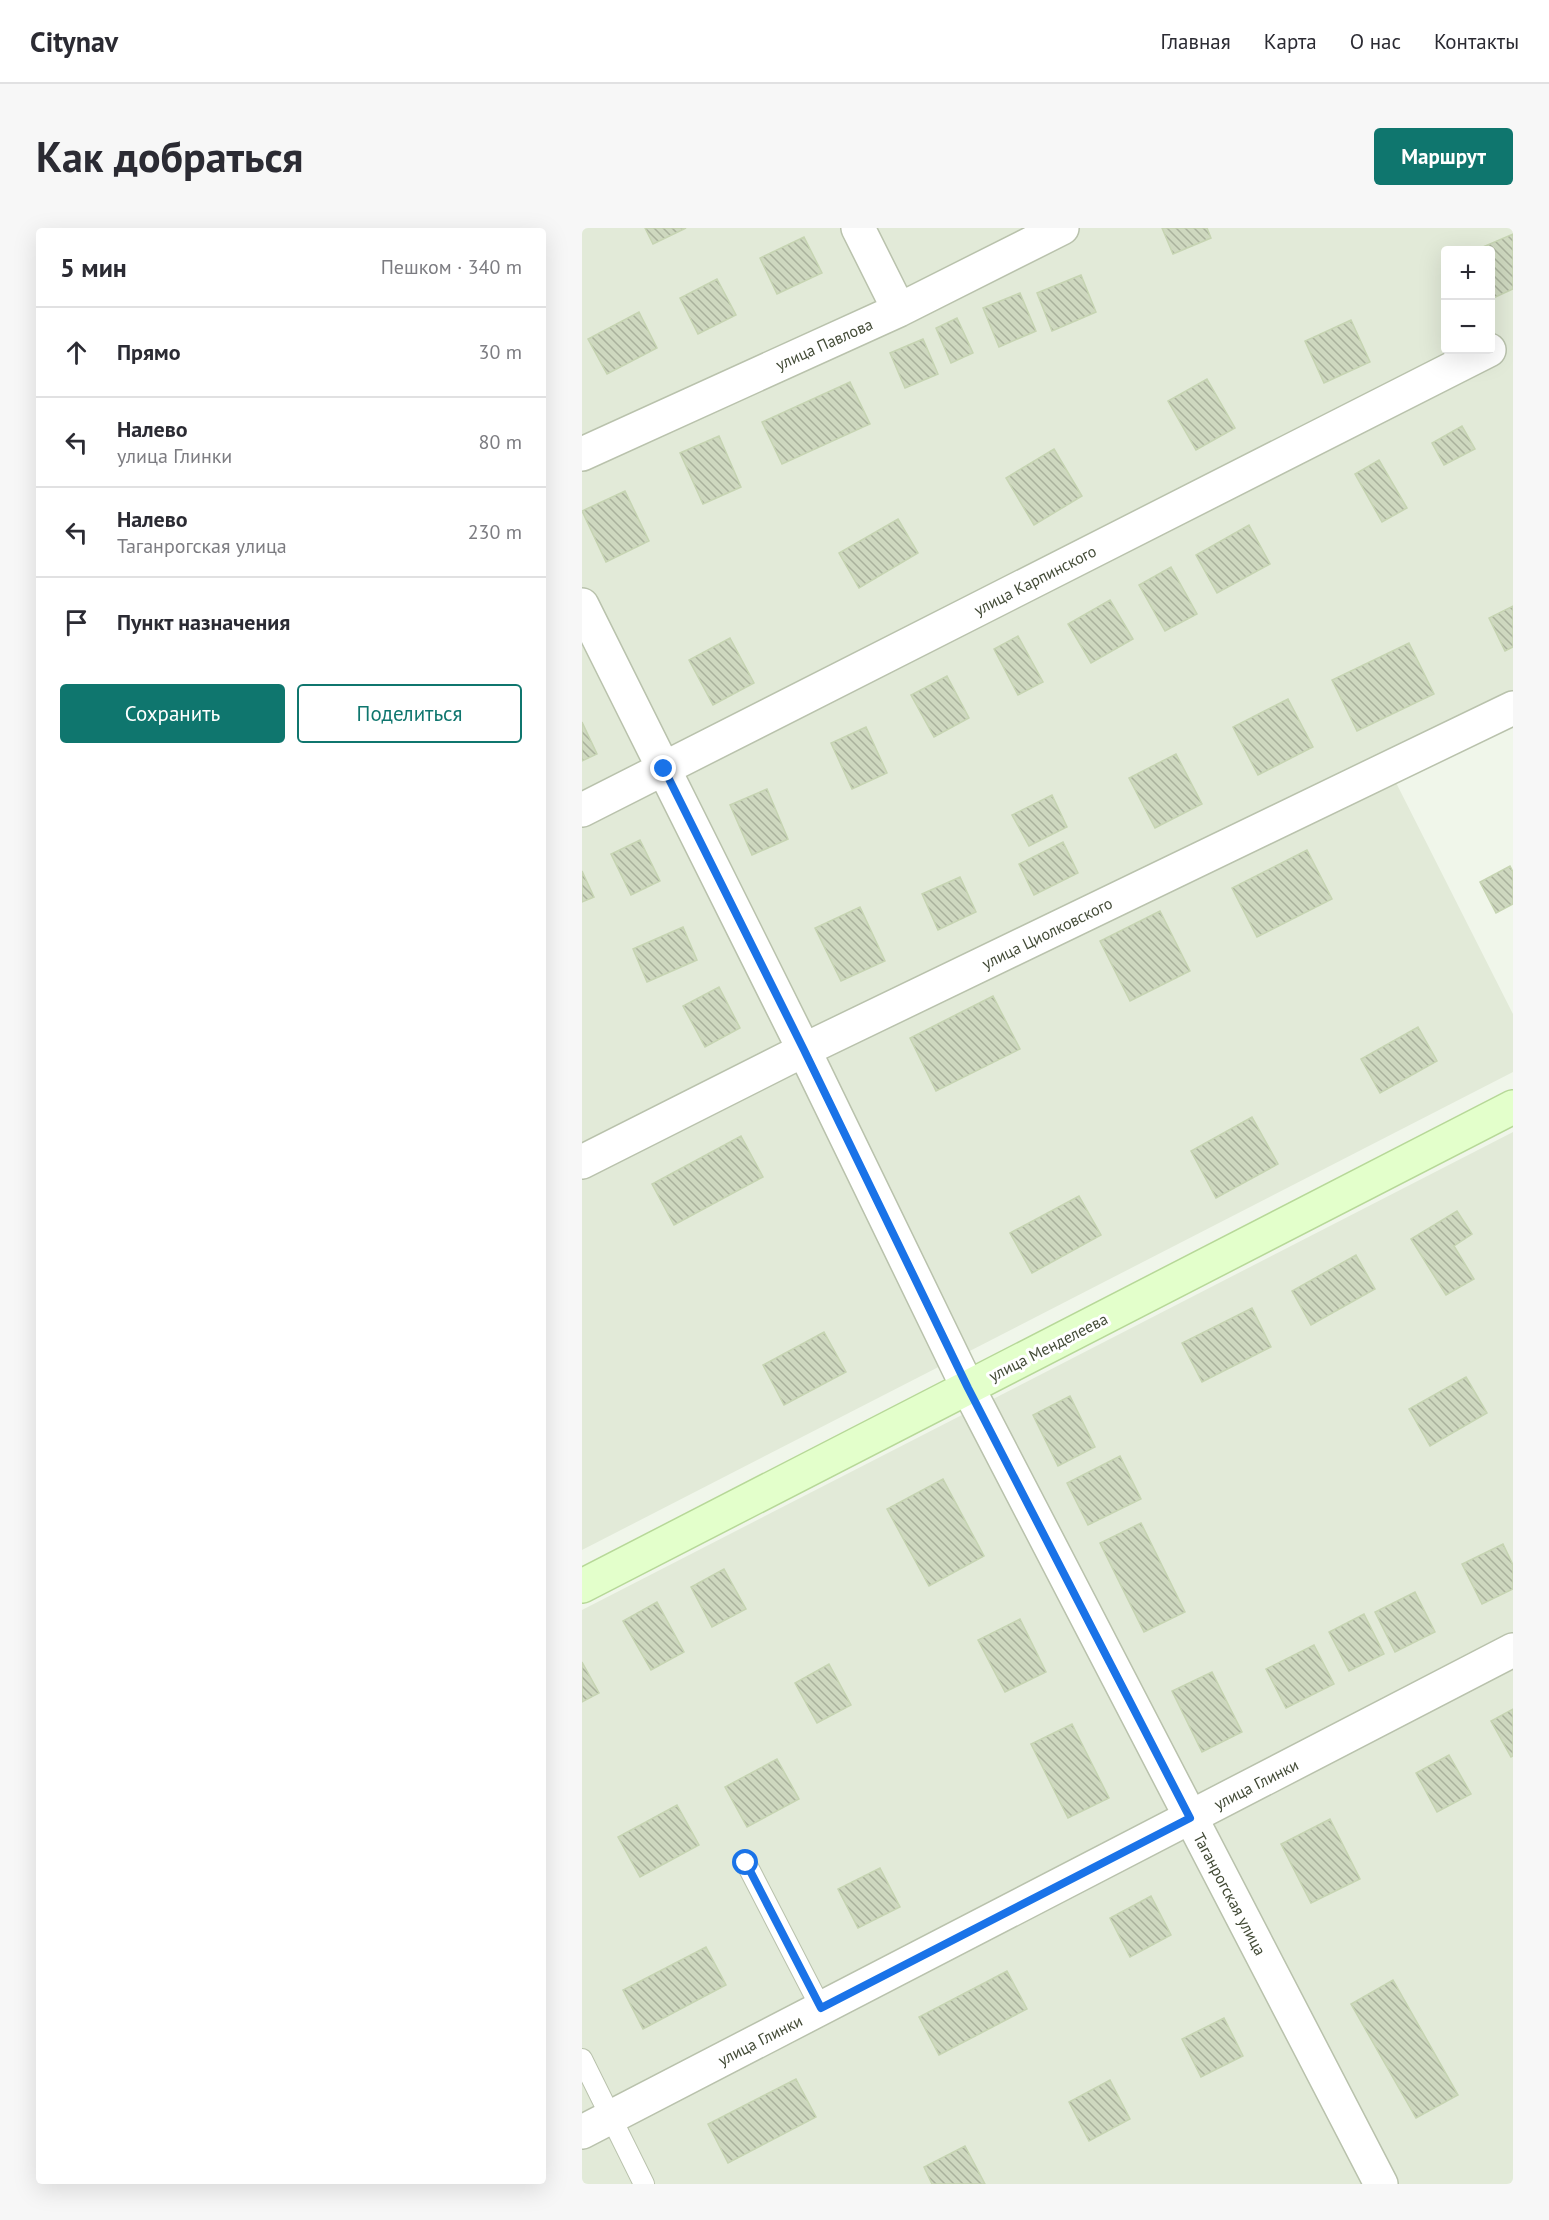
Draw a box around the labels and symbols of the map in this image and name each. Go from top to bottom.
street label: улица Павлова [772,314,876,374]
street label: улица Карпинского [970,540,1100,620]
route end [650,755,676,781]
street label: улица Циолковского [978,893,1116,973]
street label: улица Менделеева [985,1308,1111,1386]
street label: улица Глинки [1210,1754,1302,1814]
street label: Таганрогская улица [1189,1829,1271,1959]
route start [732,1849,758,1875]
street label: улица Глинки [714,2010,806,2070]

